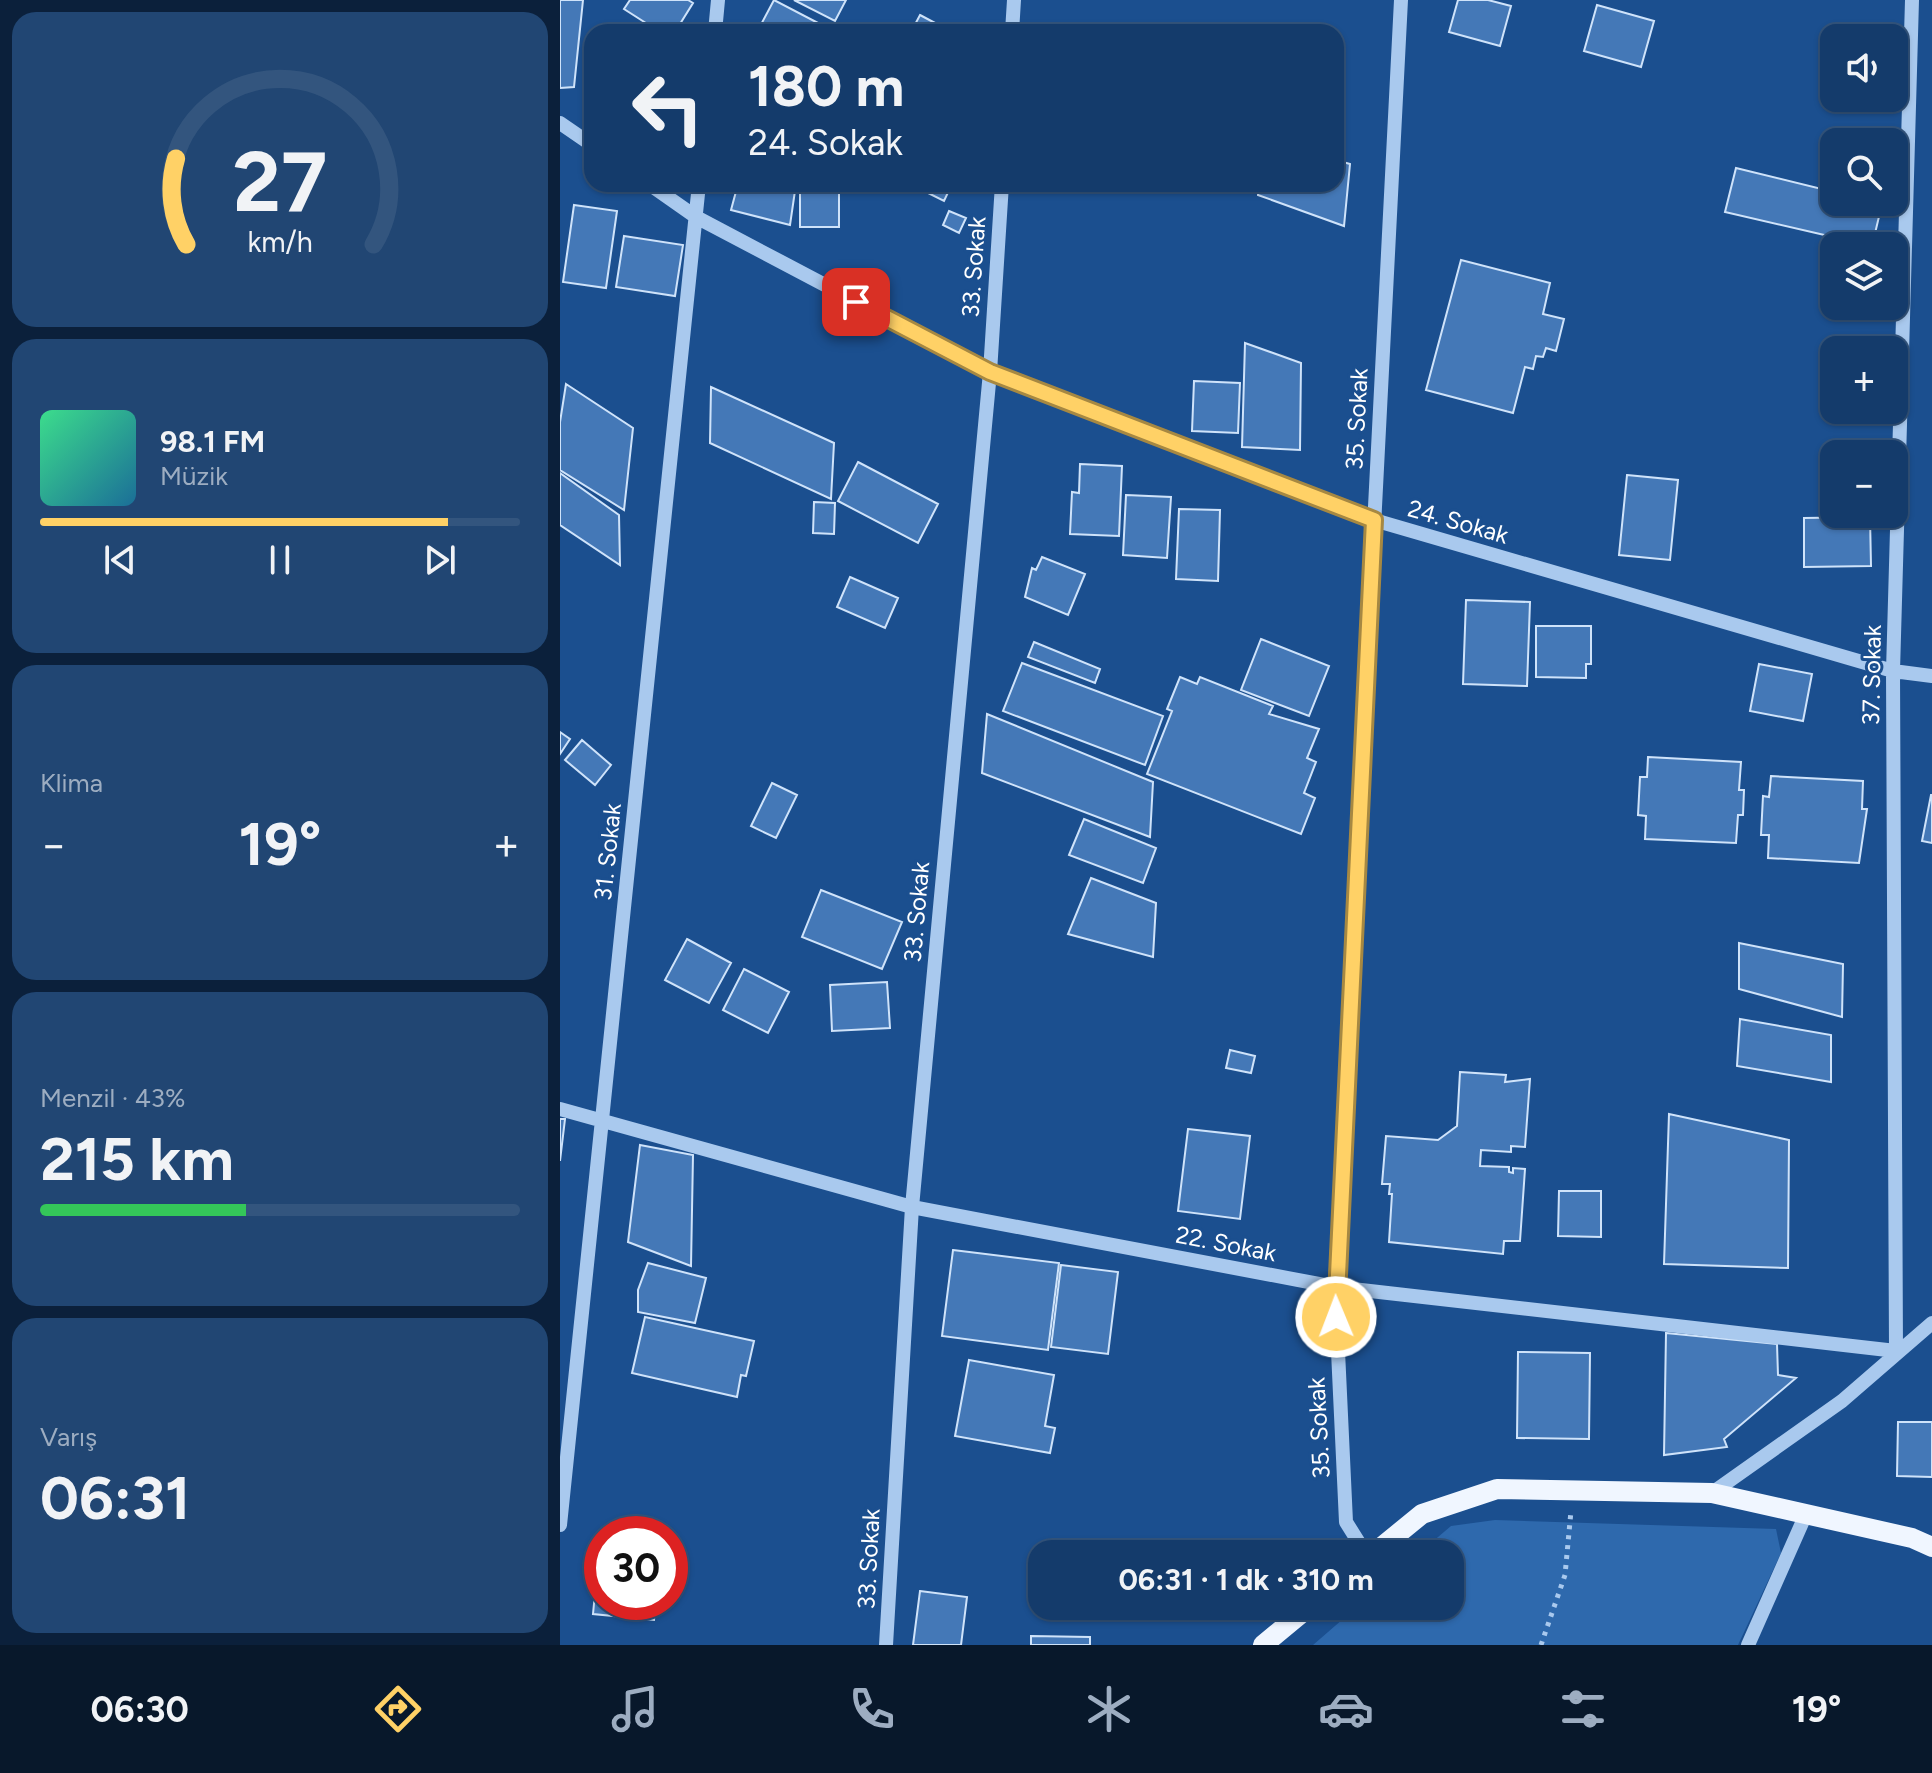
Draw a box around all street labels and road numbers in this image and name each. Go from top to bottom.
street label: 33. Sokak [956,215,992,318]
street label: 35. Sokak [1339,367,1374,471]
street label: 24. Sokak [1405,493,1512,550]
street label: 37. Sokak [1856,624,1887,726]
street label: 31. Sokak [588,801,627,902]
street label: 33. Sokak [898,860,935,964]
street label: 22. Sokak [1173,1220,1279,1268]
street label: 35. Sokak [1301,1376,1336,1480]
street label: 33. Sokak [851,1507,886,1610]

